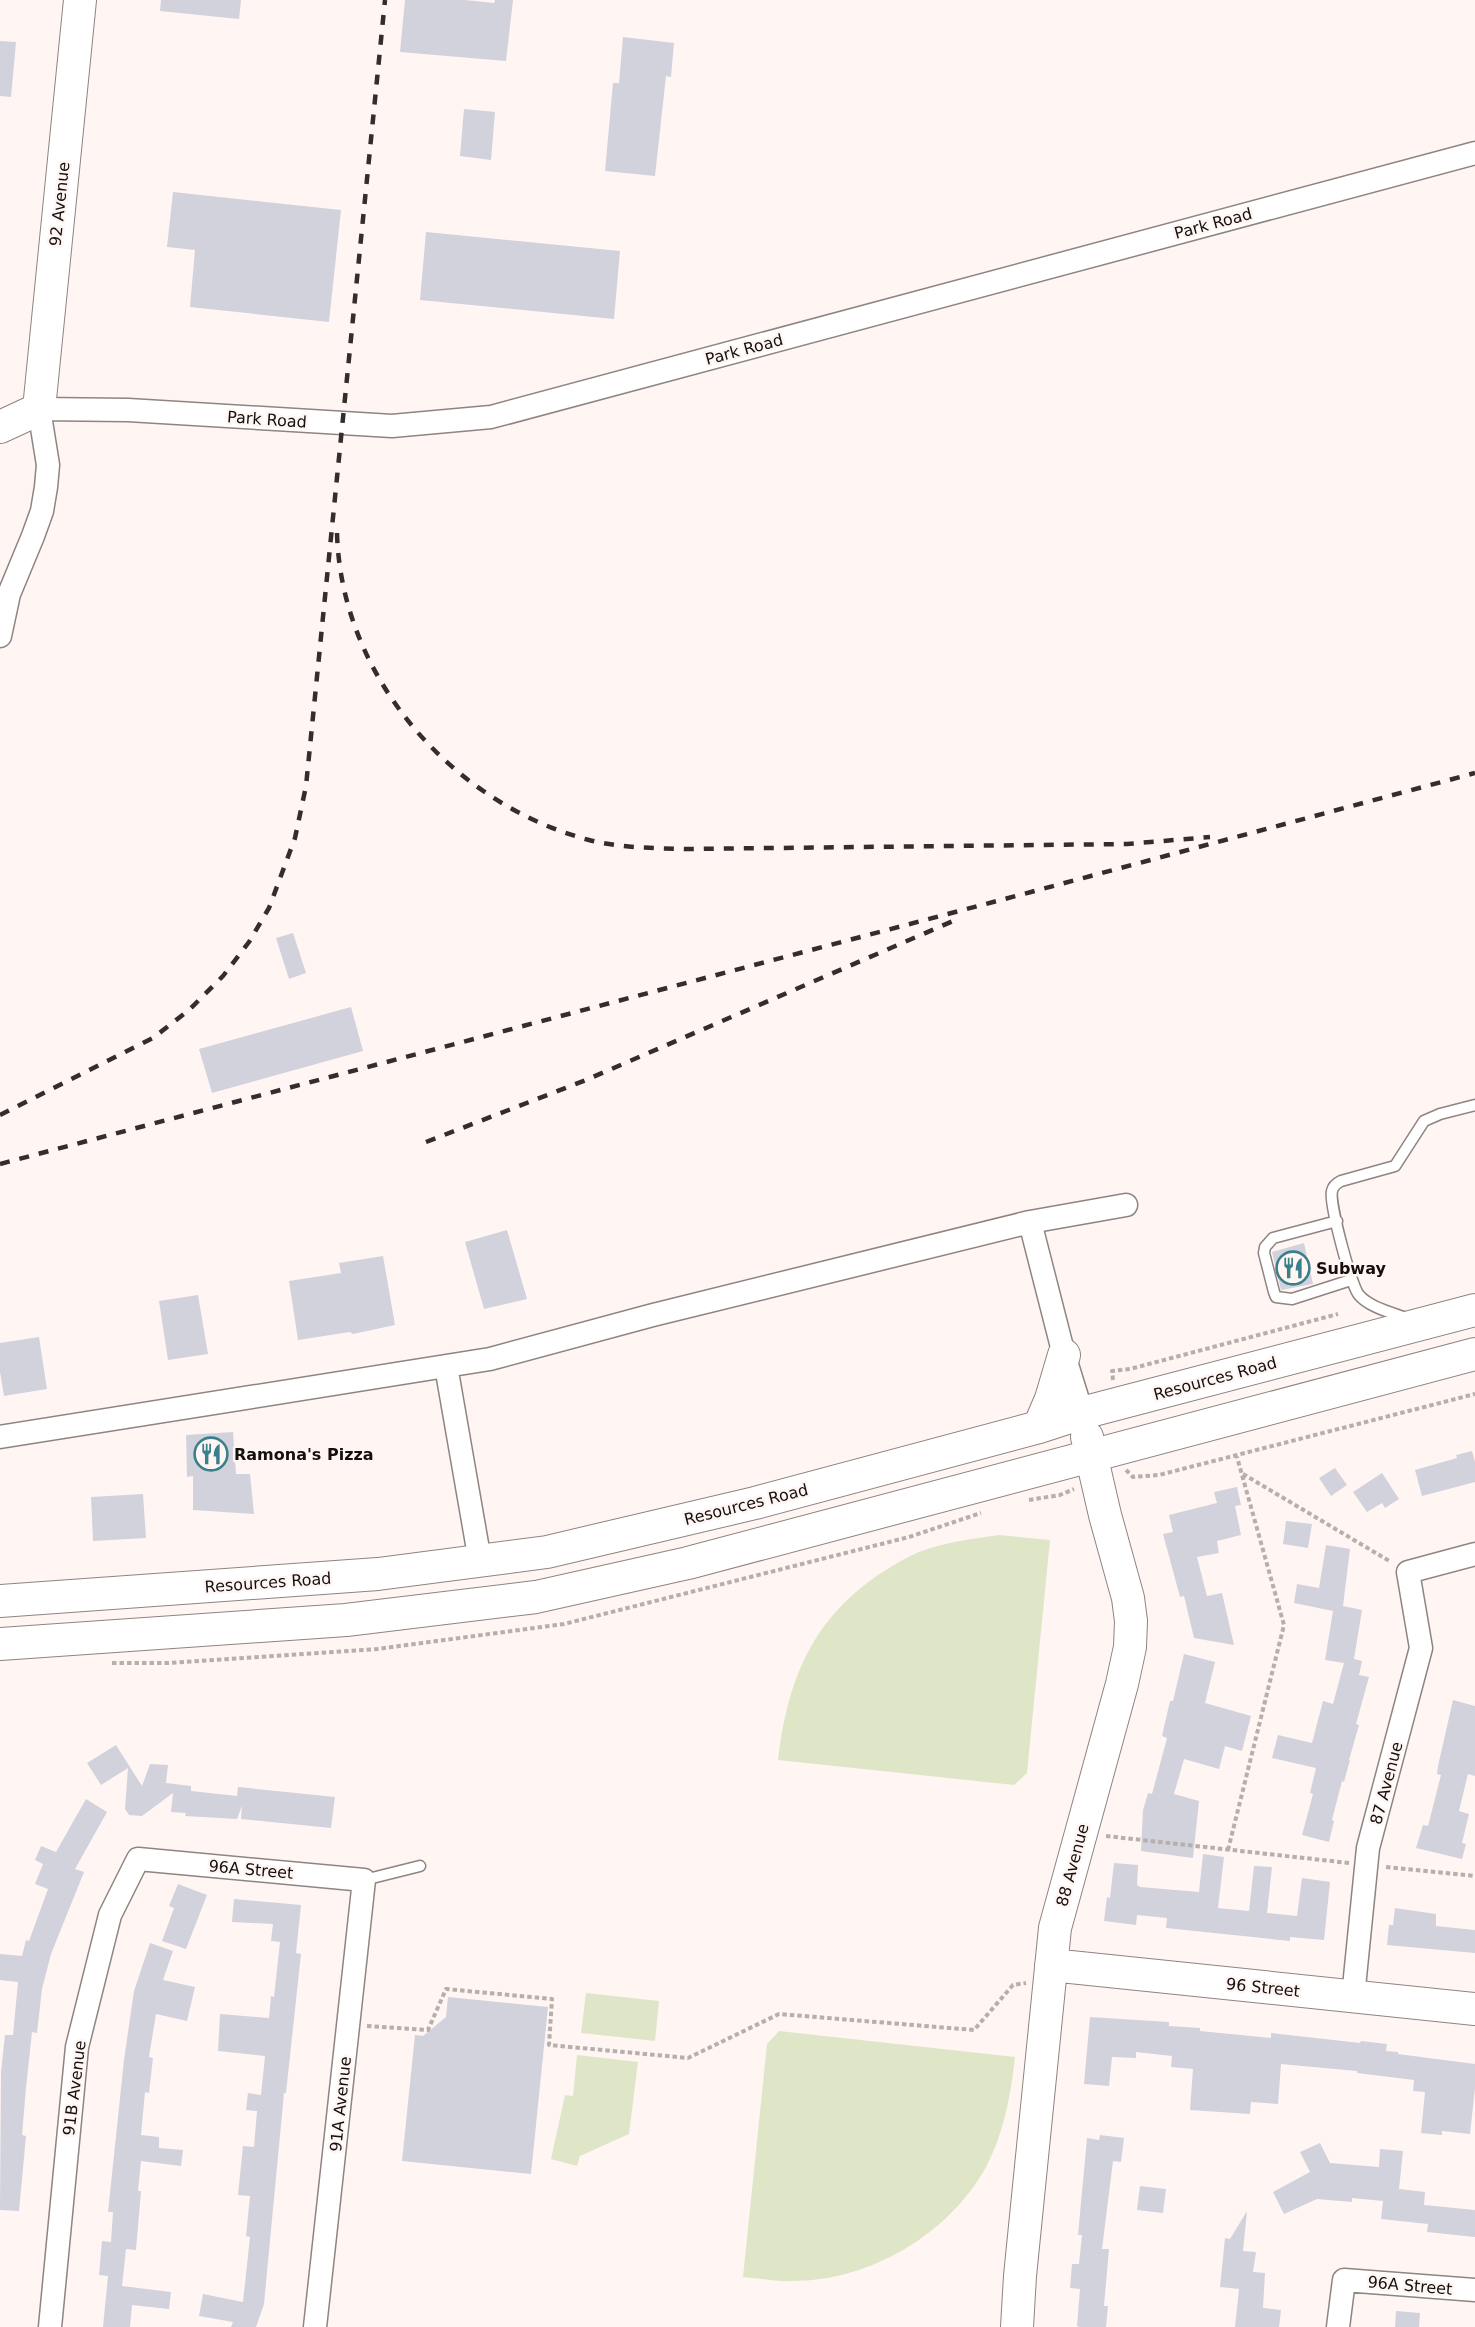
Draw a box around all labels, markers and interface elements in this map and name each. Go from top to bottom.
street label: 92 Avenue [46,161,73,247]
street label: Park Road [1172,204,1254,243]
street label: Park Road [703,330,785,369]
street label: Park Road [226,407,307,432]
restaurant icon: Subway [1275,1250,1311,1286]
place label: Subway [1316,1259,1386,1278]
street label: Resources Road [1151,1353,1279,1404]
restaurant icon: Ramona's Pizza [193,1436,229,1472]
place label: Ramona's Pizza [234,1445,374,1464]
street label: Resources Road [682,1480,810,1529]
street label: Resources Road [204,1569,332,1596]
street label: 87 Avenue [1366,1740,1407,1827]
street label: 88 Avenue [1052,1822,1093,1909]
street label: 96A Street [208,1856,294,1883]
street label: 96 Street [1225,1974,1301,2001]
street label: 91B Avenue [59,2039,90,2137]
street label: 91A Avenue [326,2055,355,2153]
street label: 96A Street [1367,2272,1453,2299]

